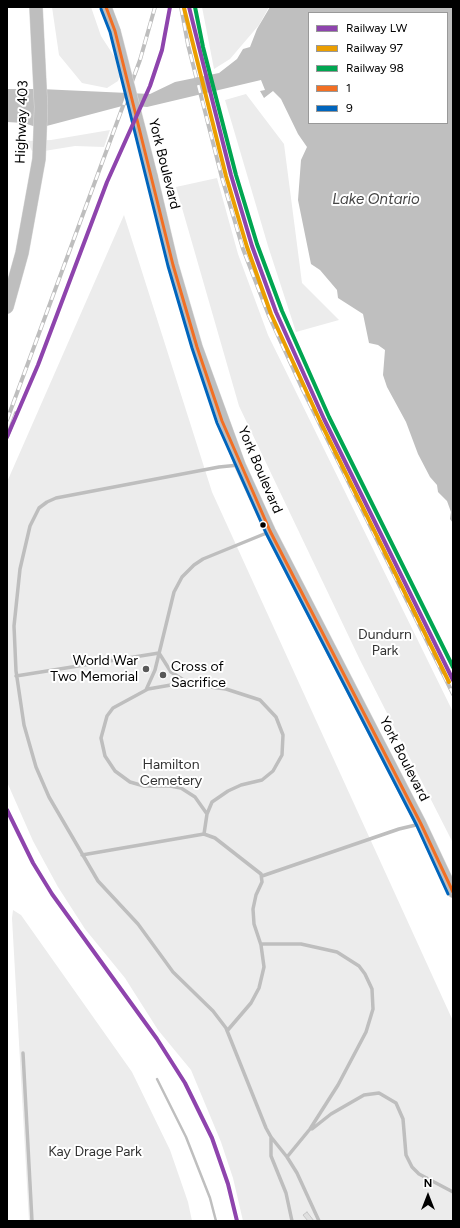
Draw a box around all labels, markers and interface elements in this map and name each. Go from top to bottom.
legend [308,12,448,124]
text: Railway LW [346,21,407,35]
text: Railway 97 [346,41,403,55]
text: Railway 98 [346,61,404,75]
street label: Highway 403 [12,80,32,164]
text: 1 [346,81,351,95]
text: 9 [346,101,353,115]
street label: York Boulevard [145,117,183,211]
water label: Lake Ontario [332,191,420,209]
street label: York Boulevard [234,424,286,516]
unlabelled marker [258,520,268,530]
park label: Dundurn Park [358,627,412,660]
place label: World War Two Memorial [50,653,138,686]
place label: Cross of Sacrifice [171,659,226,692]
marker: World War Two Memorial [141,664,151,674]
marker: Cross of Sacrifice [158,670,168,680]
street label: York Boulevard [375,714,433,804]
park label: Hamilton Cemetery [140,757,202,790]
park label: Kay Drage Park [48,1144,142,1160]
north arrow [408,1176,448,1216]
text: N [424,1177,432,1190]

